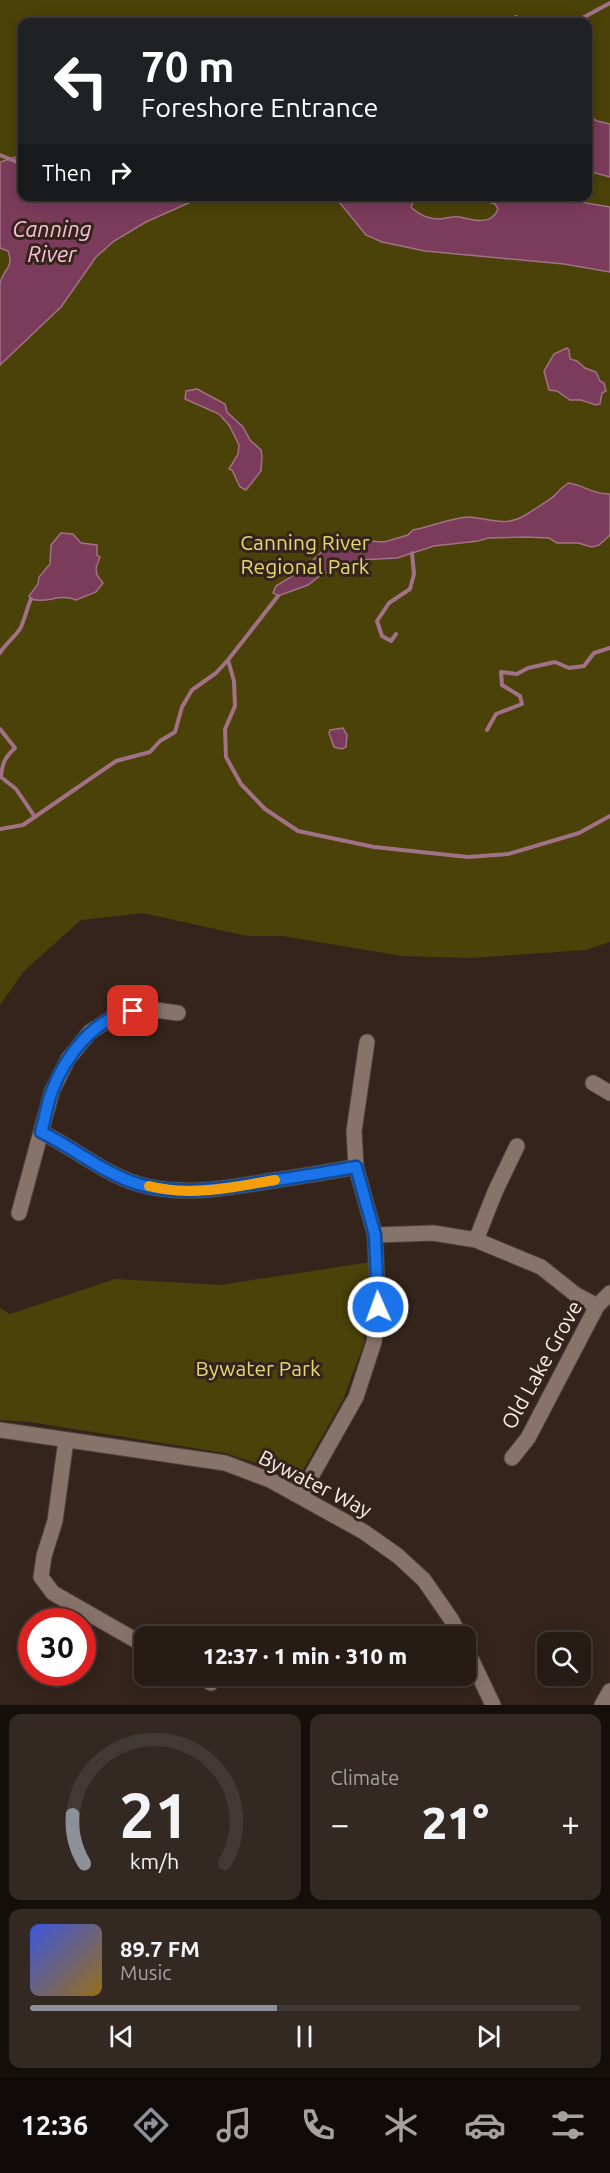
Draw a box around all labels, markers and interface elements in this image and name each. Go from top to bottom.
icon: left [42,42,120,120]
text: 70 m [141,43,235,90]
text: Foreshore Entrance [141,92,378,122]
icon: right [104,156,137,189]
text: Then [42,160,92,185]
water label: Canning River [12,216,92,266]
park label: Canning River Regional Park [240,530,370,578]
pin [107,985,158,1036]
icon: arrive [116,994,149,1027]
position arrow [346,1275,410,1339]
street label: Old Lake Grove [496,1296,586,1433]
park label: Bywater Park [195,1356,321,1380]
street label: Bywater Way [255,1444,376,1522]
speed limit sign: 30 [18,1608,96,1686]
map controls [537,1632,591,1686]
button: search [537,1632,591,1686]
text: 12:37 · 1 min · 310 m [203,1643,407,1668]
text: Climate [331,1766,399,1789]
text: 21 [120,1780,190,1850]
text: 21° [422,1797,489,1848]
text: − [331,1805,349,1842]
text: + [561,1805,580,1842]
text: km/h [130,1849,179,1873]
text: 89.7 FM [120,1936,200,1961]
text: Music [120,1961,172,1984]
icon: previous [105,2020,138,2053]
icon: pause [288,2020,321,2053]
icon: next [472,2020,505,2053]
icon: directions [130,2104,172,2146]
icon: music [213,2104,255,2146]
icon: phone [297,2104,339,2146]
icon: climate [380,2104,422,2146]
icon: car [464,2104,506,2146]
icon: filters [547,2104,589,2146]
text: 12:36 [21,2110,88,2140]

